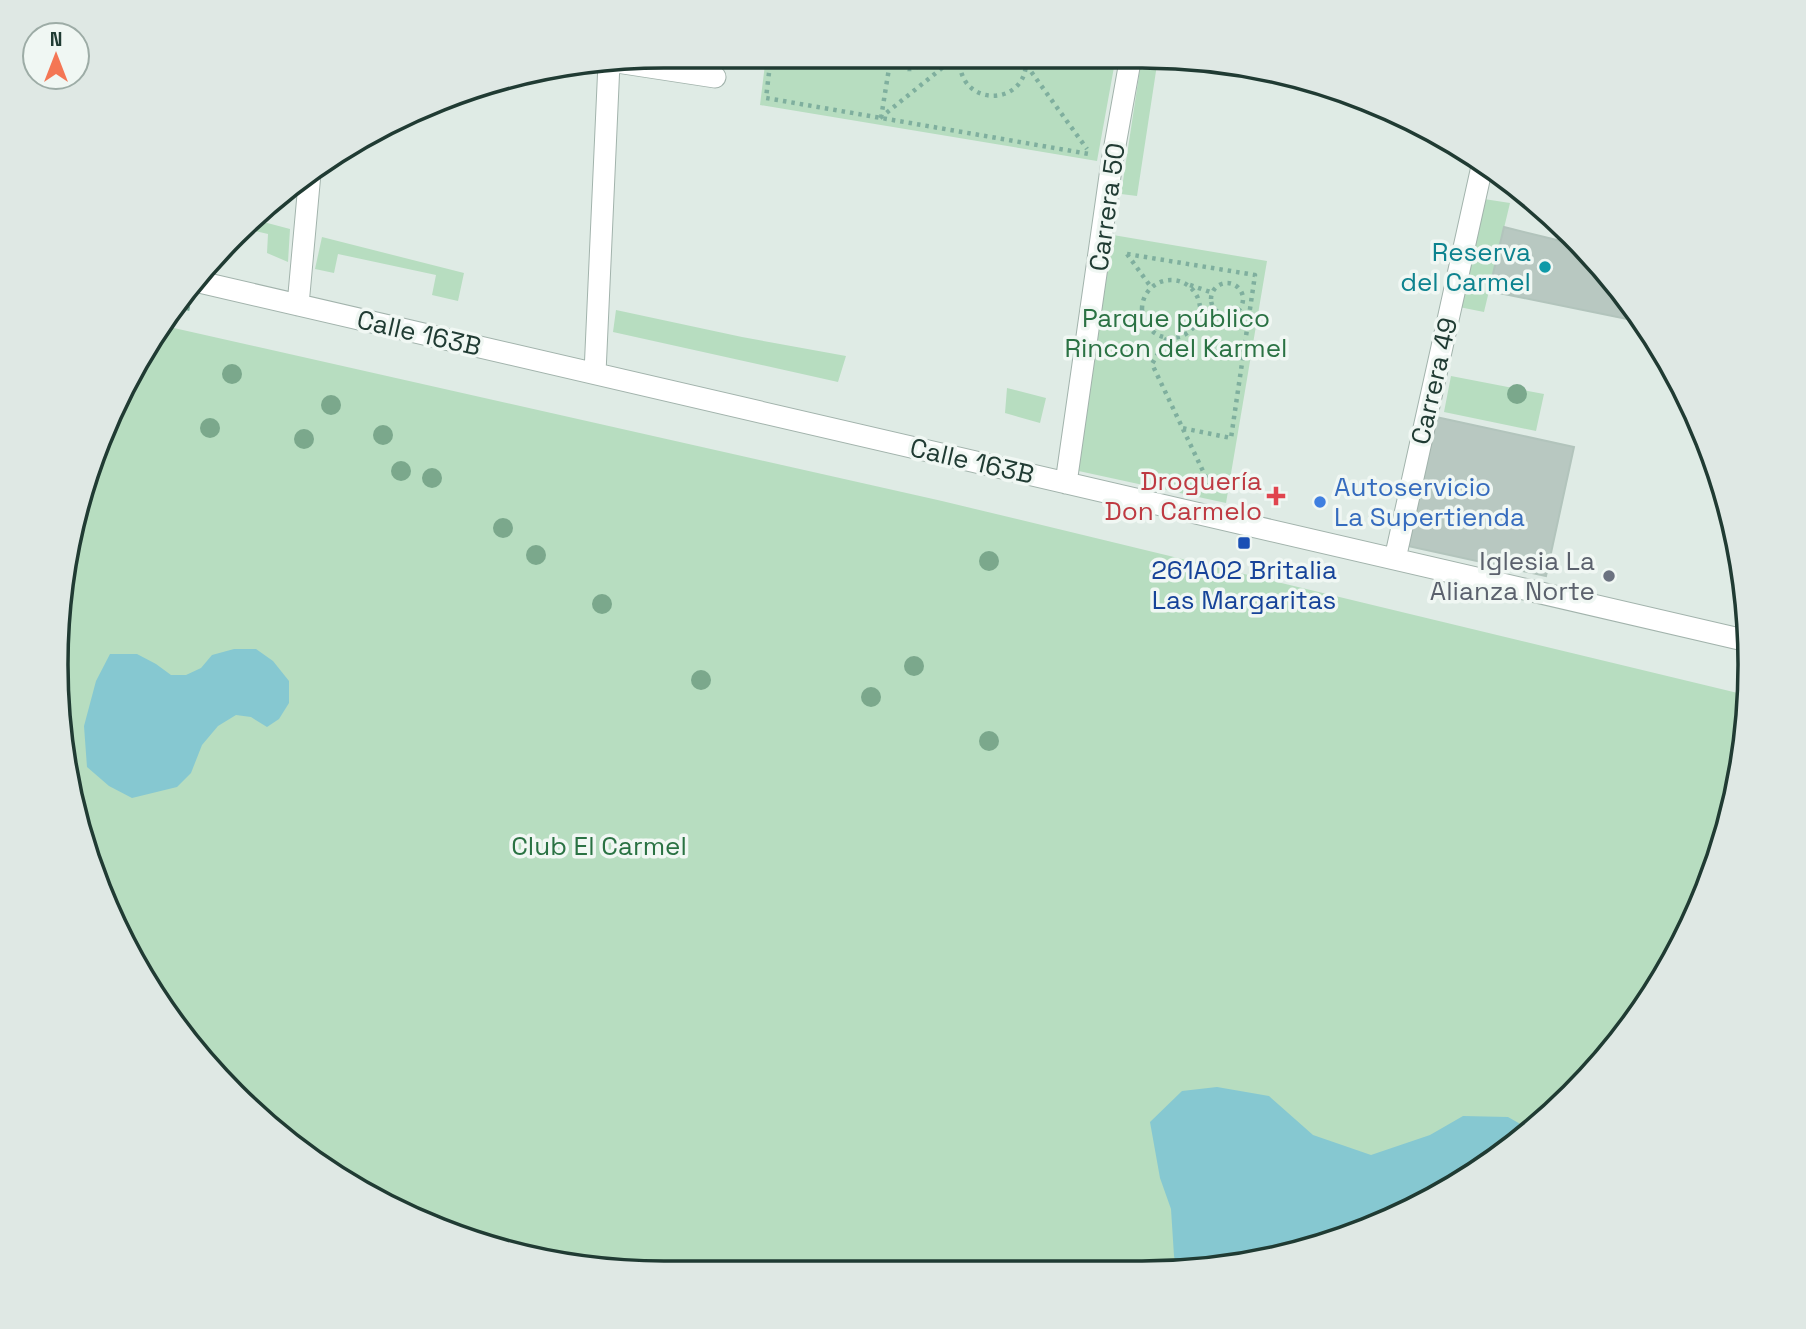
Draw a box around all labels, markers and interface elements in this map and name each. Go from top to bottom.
north arrow [21,21,91,91]
text: N [50,27,62,52]
street label: Carrera 50 [1081,141,1133,273]
place label: Reserva del Carmel [1400,235,1531,299]
marker: Reserva del Carmel [1537,259,1553,275]
park label: Parque público Rincon del Karmel [1065,301,1287,365]
street label: Calle 163B [354,302,484,364]
street label: Carrera 49 [1403,314,1465,448]
street label: Calle 163B [907,430,1037,492]
place label: Droguería Don Carmelo [1104,464,1262,528]
place label: Autoservicio La Supertienda [1334,470,1525,534]
marker: Droguería Don Carmelo [1268,488,1284,504]
marker: Autoservicio La Supertienda [1312,494,1328,510]
marker: 261A02 Britalia Las Margaritas [1236,535,1252,551]
place label: Iglesia La Alianza Norte [1430,544,1595,608]
place label: 261A02 Britalia Las Margaritas [1151,553,1337,617]
marker: Iglesia La Alianza Norte [1601,568,1617,584]
park label: Club El Carmel [511,829,687,863]

